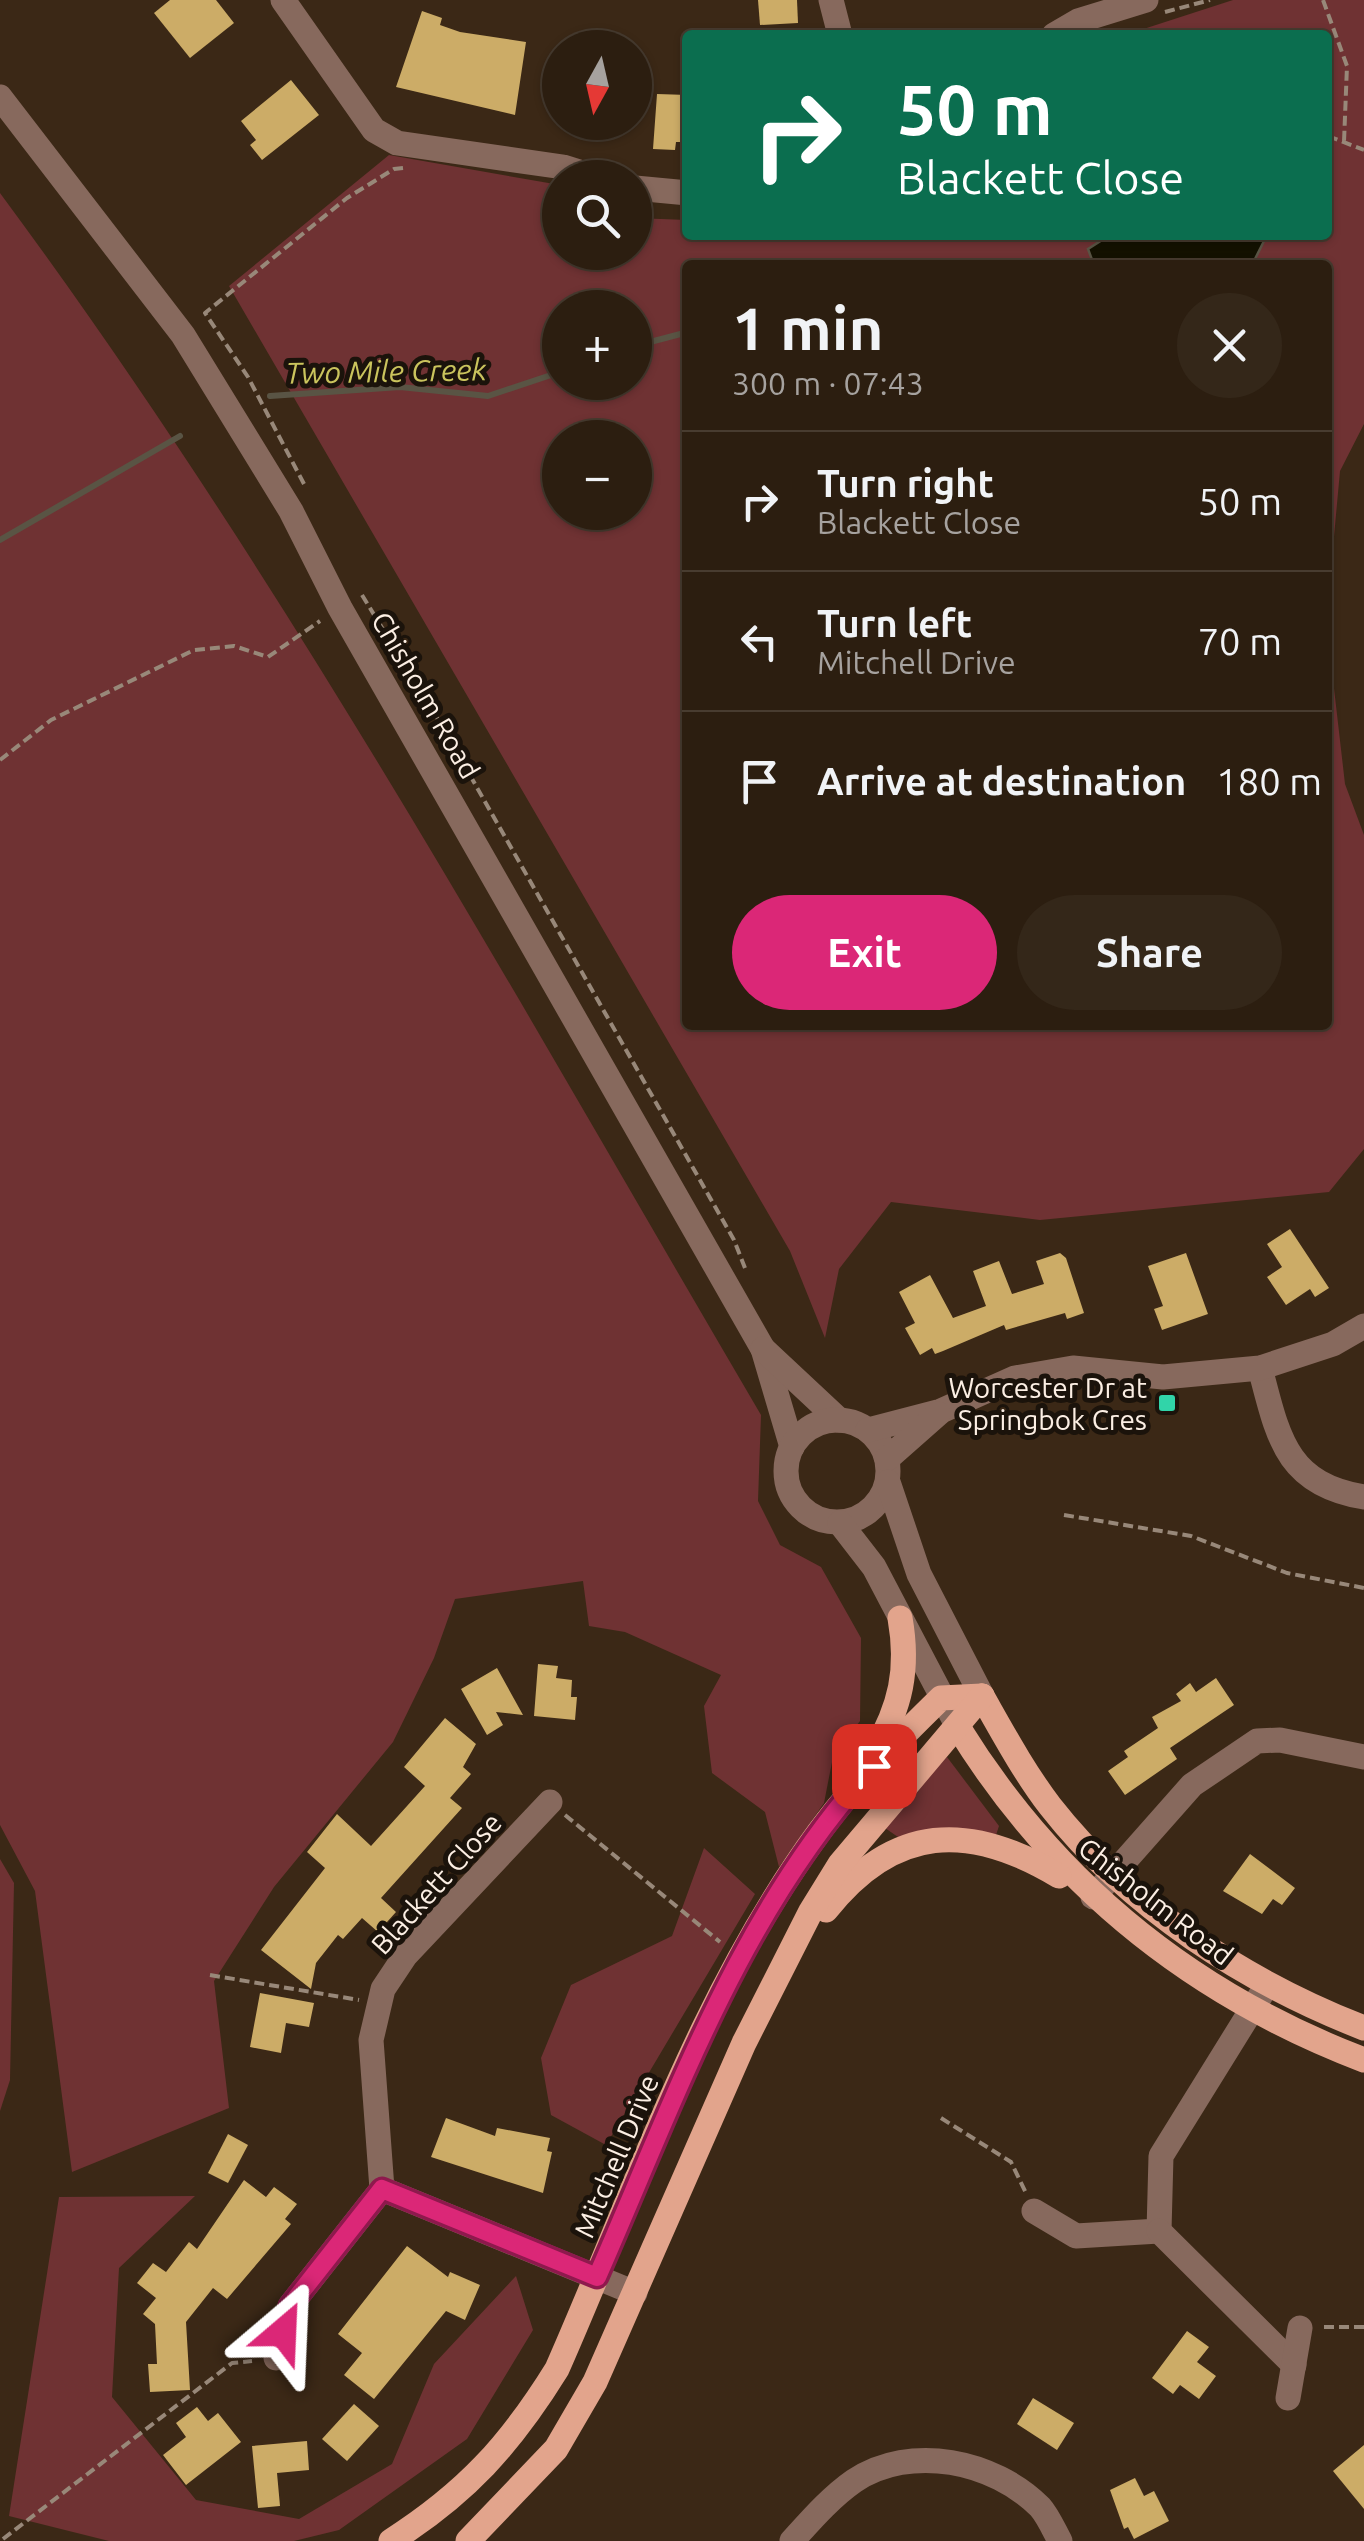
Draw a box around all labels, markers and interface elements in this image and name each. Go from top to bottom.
north arrow [542,30,652,140]
map controls [542,30,652,530]
icon: right [732,70,862,200]
text: 50 m [897,70,1053,148]
text: Blackett Close [897,152,1184,203]
button: search [542,160,652,270]
button: + [542,290,652,400]
button: close [1177,293,1282,398]
text: 1 min [732,294,884,361]
water label: Two Mile Creek [285,352,488,390]
text: 300 m · 07:43 [732,365,924,401]
button: − [542,420,652,530]
text: Turn right [817,462,994,504]
icon: right [732,474,787,529]
text: 50 m [1198,480,1282,522]
text: Blackett Close [817,504,1021,540]
text: Turn left [817,602,972,644]
street label: Chisholm Road [366,606,486,784]
icon: left [732,614,787,669]
text: 70 m [1198,620,1282,662]
text: Mitchell Drive [817,644,1016,680]
icon: arrive [732,754,787,809]
text: Arrive at destination [817,760,1186,802]
text: 180 m [1216,760,1322,802]
button: Exit [732,895,997,1010]
button: Share [1017,895,1282,1010]
place label: Worcester Dr at Springbok Cres [948,1372,1147,1435]
marker: Worcester Dr at Springbok Cres [1156,1392,1178,1414]
pin [832,1724,917,1809]
icon: arrive [847,1739,902,1794]
street label: Blackett Close [365,1806,507,1960]
street label: Chisholm Road [1073,1831,1239,1971]
street label: Mitchell Drive [568,2070,664,2242]
position arrow [231,2280,335,2384]

